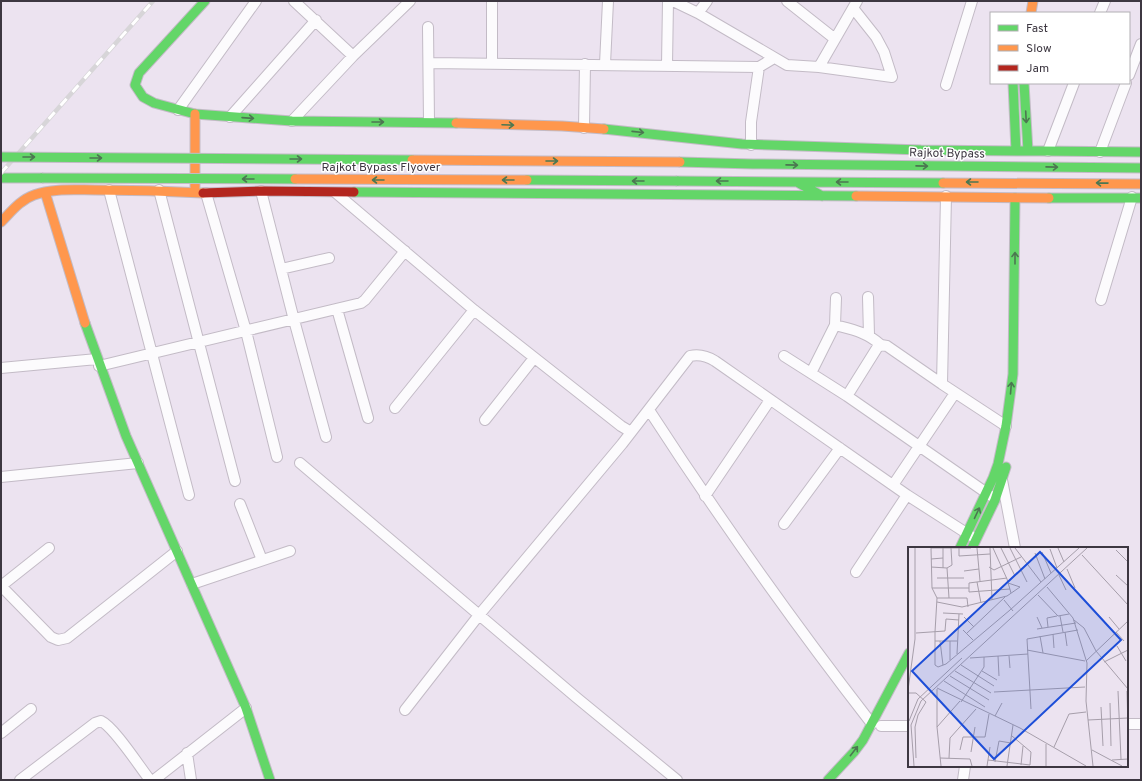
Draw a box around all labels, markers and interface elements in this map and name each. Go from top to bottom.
legend [990,12,1130,84]
text: Fast [1026,21,1048,37]
text: Slow [1026,41,1052,57]
text: Jam [1026,61,1049,77]
one-way arrow [1022,110,1029,123]
one-way arrow [241,115,254,122]
one-way arrow [371,118,384,126]
one-way arrow [501,121,514,128]
one-way arrow [631,129,644,136]
street label: Rajkot Bypass [909,145,985,163]
one-way arrow [22,153,35,161]
one-way arrow [89,154,102,161]
one-way arrow [289,155,302,163]
one-way arrow [545,157,558,165]
street label: Rajkot Bypass Flyover [321,160,441,176]
one-way arrow [785,161,798,169]
one-way arrow [915,162,928,170]
one-way arrow [1045,163,1058,171]
one-way arrow [242,175,255,183]
one-way arrow [372,176,385,184]
one-way arrow [502,176,515,184]
one-way arrow [632,177,645,185]
one-way arrow [716,177,729,185]
one-way arrow [836,178,849,186]
one-way arrow [966,179,979,186]
one-way arrow [1096,180,1109,187]
one-way arrow [1011,252,1018,265]
one-way arrow [1008,382,1015,395]
one-way arrow [974,507,981,519]
inset map [908,547,1128,767]
one-way arrow [849,746,858,757]

